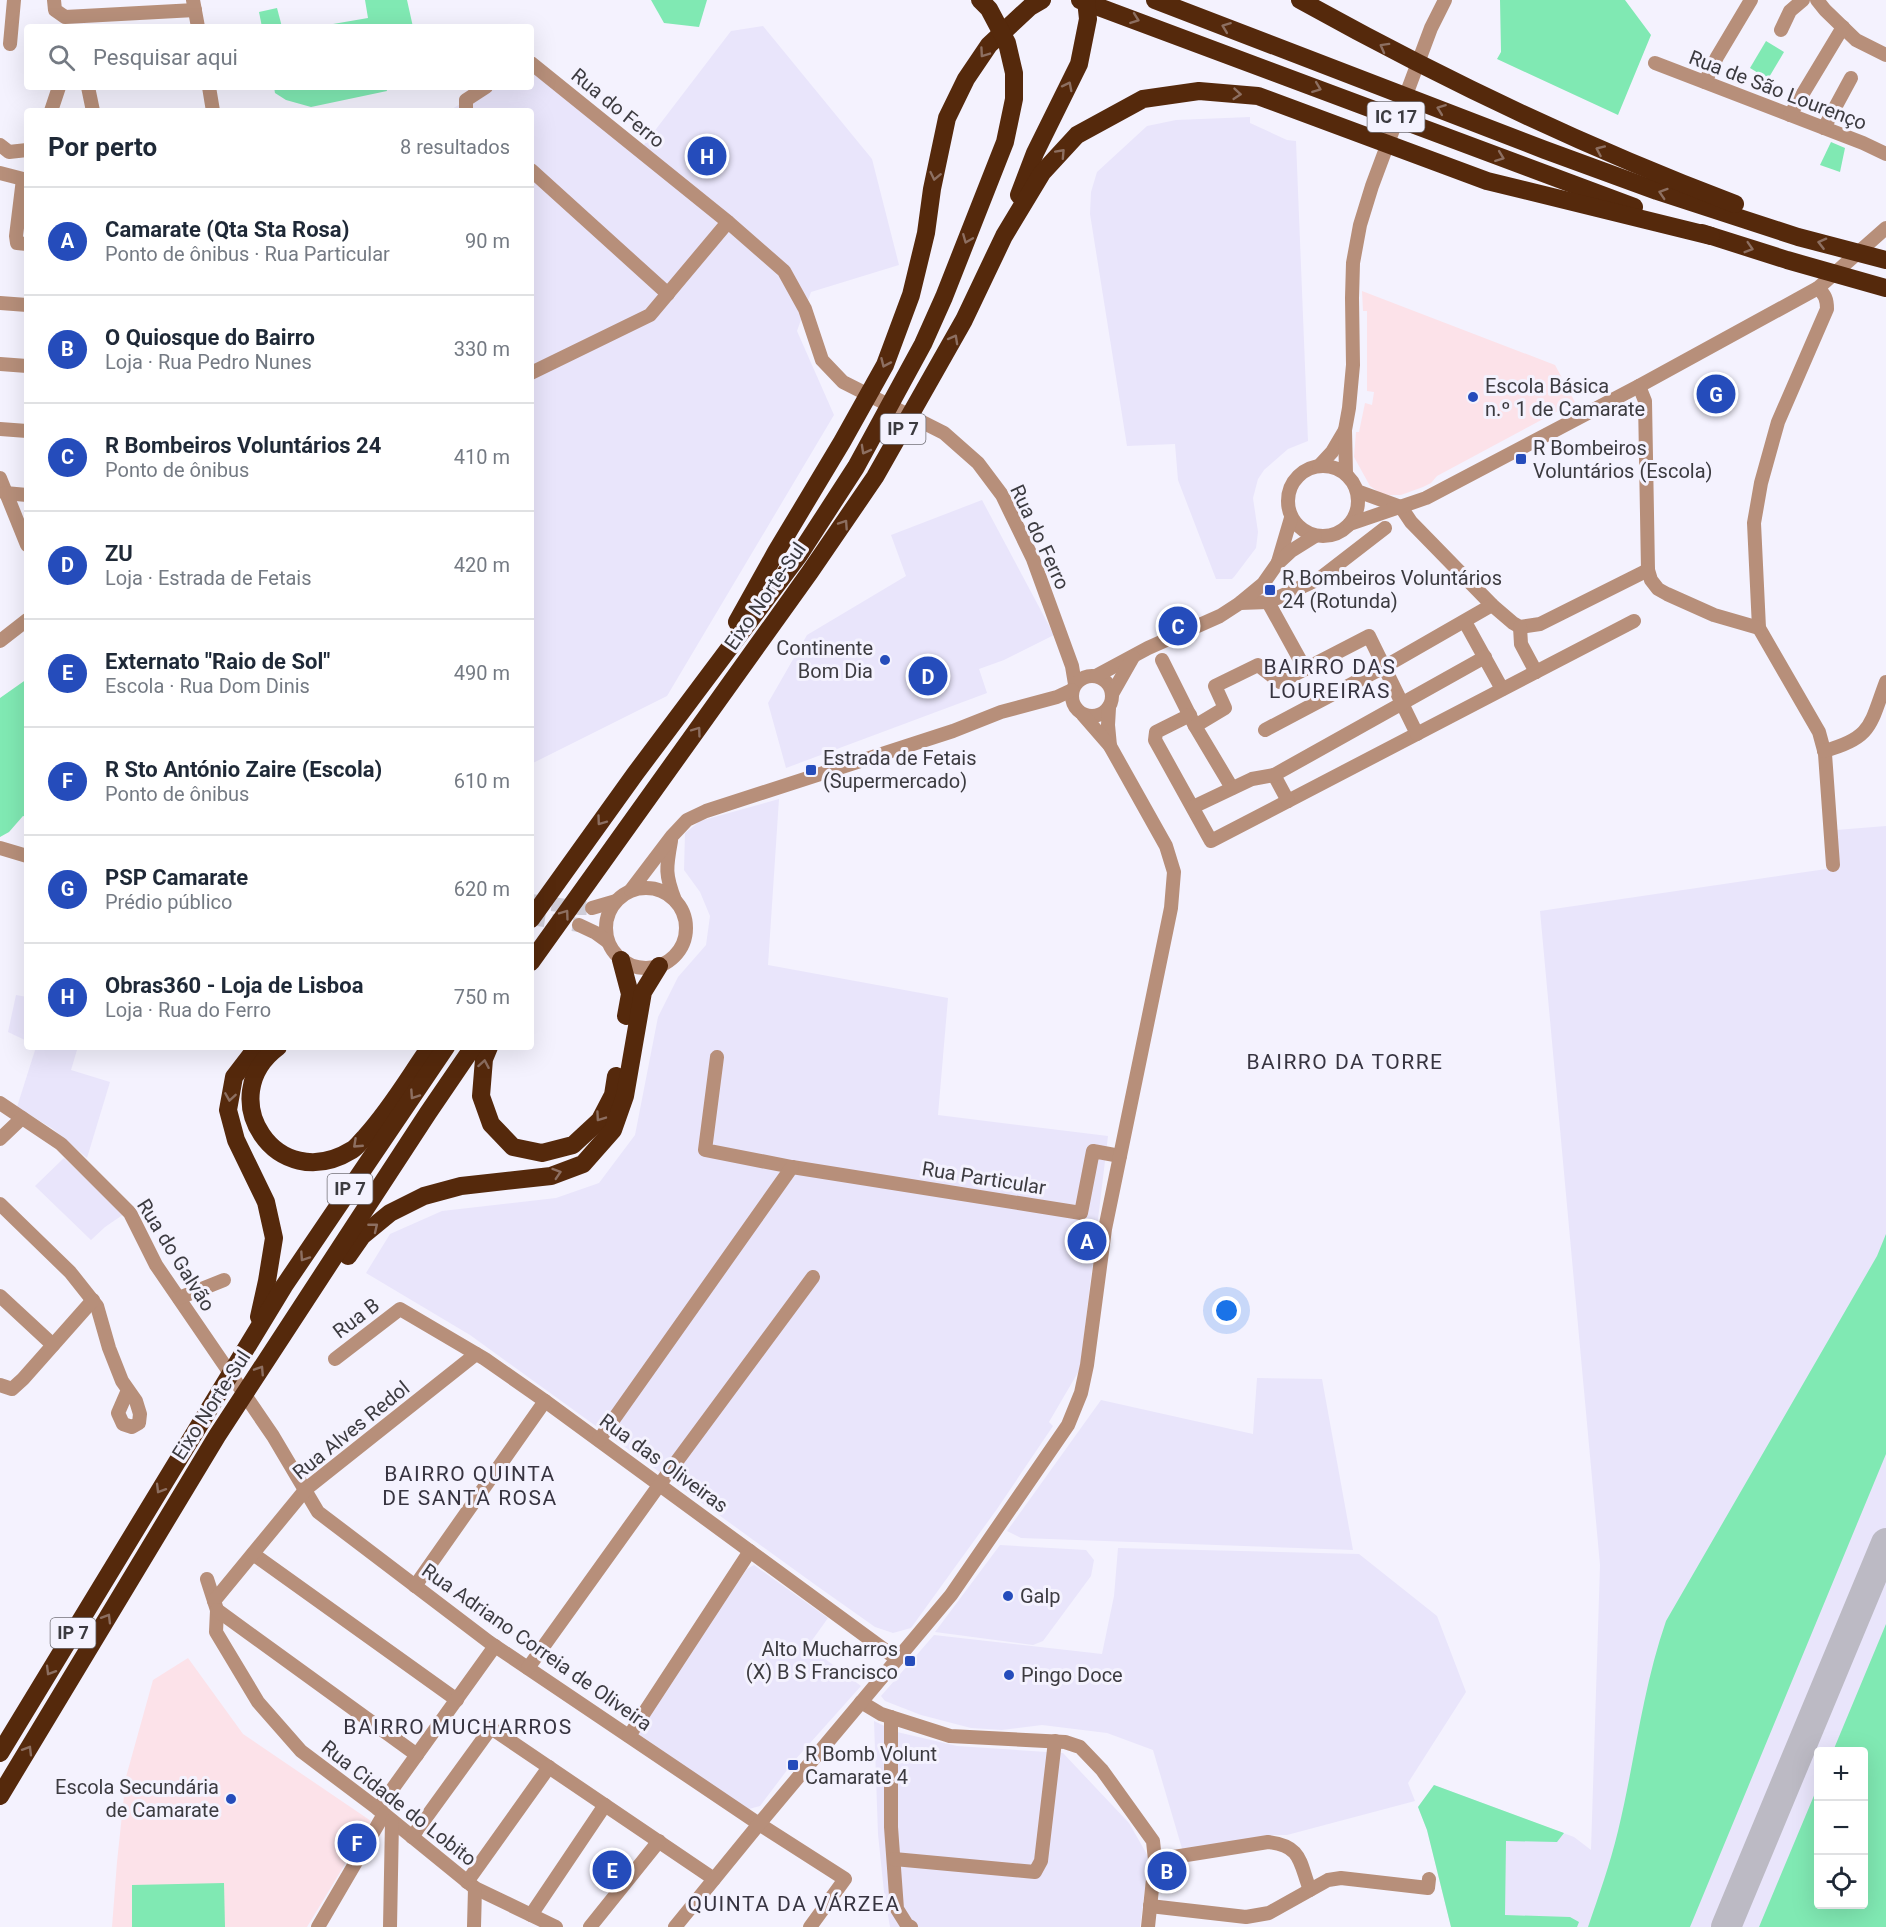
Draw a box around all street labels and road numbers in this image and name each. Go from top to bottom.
street label: Rua de São Lourenço [1686,45,1870,135]
street label: Rua do Ferro [567,63,669,153]
road number: IC 17 [1368,102,1424,132]
road number: IP 7 [880,414,926,444]
street label: Rua do Ferro [1005,481,1075,593]
street label: Eixo Norte-Sul [719,538,811,654]
street label: Rua Particular [920,1156,1048,1200]
road number: IP 7 [328,1174,372,1204]
street label: Rua do Galvão [132,1194,220,1316]
street label: Rua B [328,1293,384,1343]
street label: Eixo Norte-Sul [167,1346,255,1464]
street label: Rua Alves Redol [288,1376,414,1484]
street label: Rua das Oliveiras [595,1408,733,1518]
street label: Rua Adriano Correia de Oliveira [417,1558,657,1736]
road number: IP 7 [50,1618,96,1648]
street label: Rua Cidade do Lobito [317,1735,481,1871]

